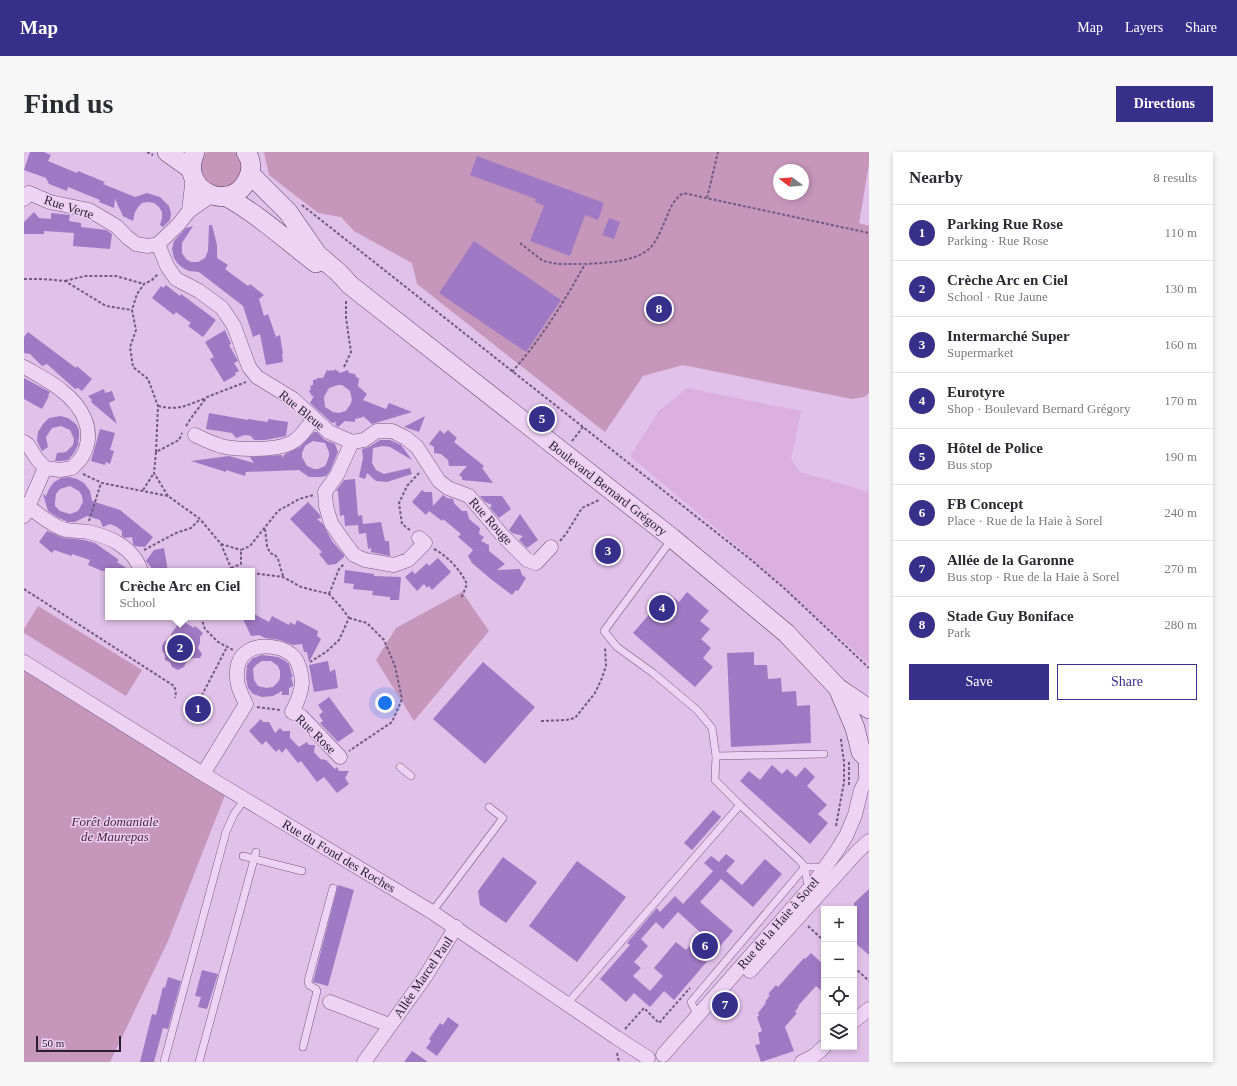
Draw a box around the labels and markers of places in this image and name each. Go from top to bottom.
pin: 8 [646,294,672,324]
pin: 5 [529,404,555,434]
pin: 3 [595,536,621,566]
pin: 4 [649,593,675,623]
pin: 2 [167,633,193,663]
pin: 1 [185,694,211,724]
pin: 6 [692,931,718,961]
pin: 7 [712,990,738,1020]

